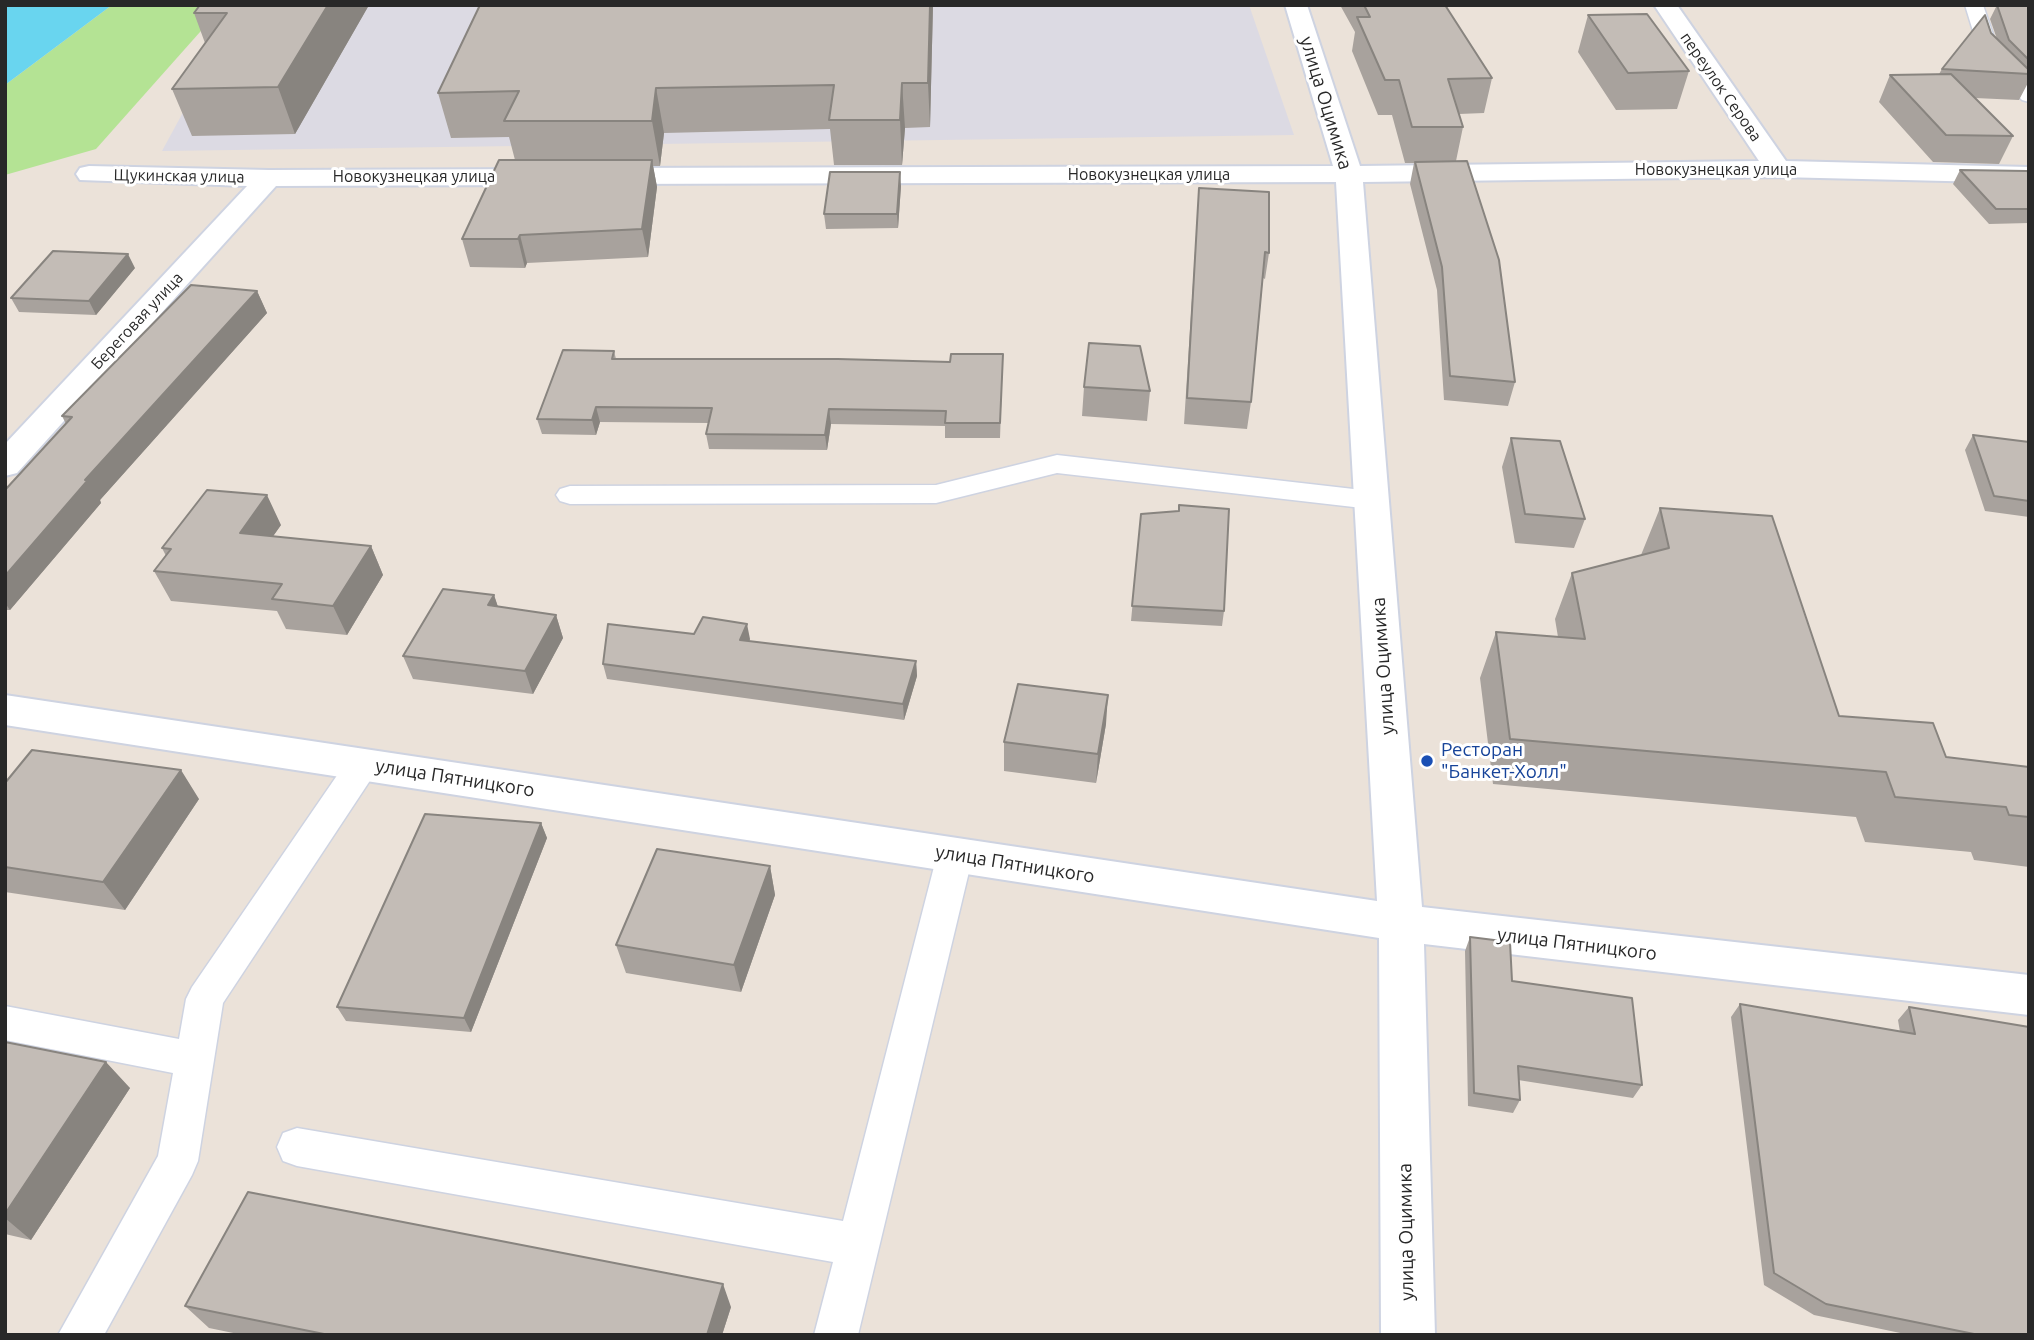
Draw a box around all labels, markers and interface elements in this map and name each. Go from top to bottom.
street label: переулок Серова [1676,29,1766,145]
street label: улица Оцимика [1295,34,1357,172]
street label: Новокузнецкая улица [1635,160,1797,180]
street label: Щукинская улица [113,165,245,187]
street label: Новокузнецкая улица [1068,165,1230,185]
street label: Новокузнецкая улица [333,167,495,187]
street label: Береговая улица [87,268,187,374]
street label: улица Оцимика [1367,596,1399,736]
place label: Ресторан "Банкет-Холл" [1441,739,1567,783]
marker: Ресторан "Банкет-Холл" [1419,753,1435,769]
street label: улица Пятницкого [374,754,536,802]
street label: улица Пятницкого [934,840,1096,888]
street label: улица Пятницкого [1496,923,1658,965]
street label: улица Оцимика [1393,1163,1419,1301]

